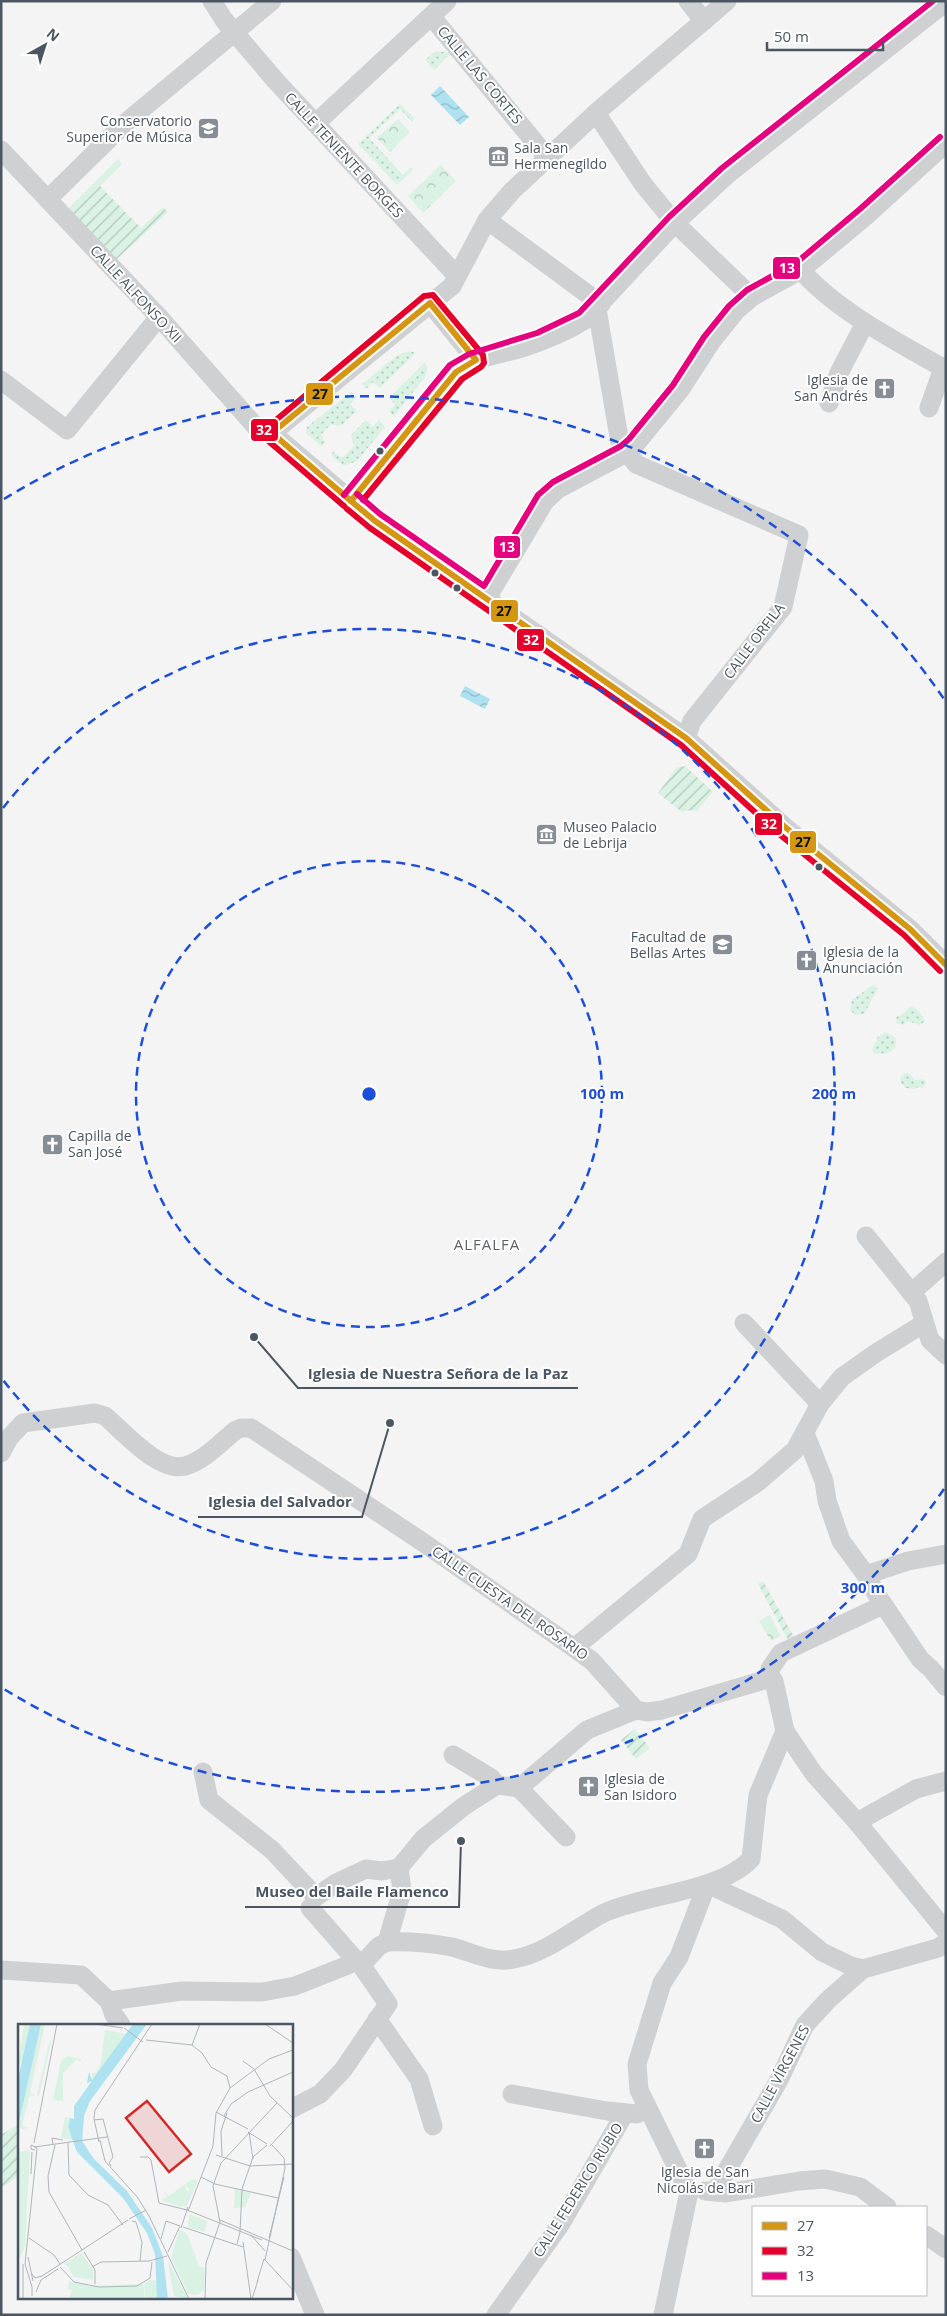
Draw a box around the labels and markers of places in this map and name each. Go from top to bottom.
place label: Conservatorio Superior de Música [66,111,192,146]
school or university icon: Conservatorio Superior de Música [196,117,220,141]
place label: Sala San Hermenegildo [514,138,607,173]
museum icon: Sala San Hermenegildo [486,144,510,168]
place label: Iglesia de San Andrés [794,370,868,405]
church icon: Iglesia de San Andrés [872,376,896,400]
unlabelled marker [375,446,385,456]
unlabelled marker [430,568,440,578]
unlabelled marker [452,583,462,593]
place label: Museo Palacio de Lebrija [563,817,657,852]
museum icon: Museo Palacio de Lebrija [535,823,559,847]
unlabelled marker [814,862,824,872]
place label: Facultad de Bellas Artes [630,927,706,962]
school or university icon: Facultad de Bellas Artes [710,933,734,957]
place label: Iglesia de la Anunciación [823,942,903,977]
church icon: Iglesia de la Anunciación [795,948,819,972]
centre of rings [360,1085,378,1103]
place label: Capilla de San José [68,1126,132,1161]
church icon: Capilla de San José [40,1132,64,1156]
callout: Iglesia de Nuestra Señora de la Paz [298,1358,578,1388]
callout: Iglesia del Salvador [198,1487,362,1517]
place label: Iglesia de San Isidoro [604,1769,677,1804]
church icon: Iglesia de San Isidoro [576,1775,600,1799]
callout: Museo del Baile Flamenco [245,1877,459,1907]
church icon: Iglesia de San Nicolás de Bari [693,2137,717,2161]
place label: Iglesia de San Nicolás de Bari [657,2162,753,2197]

